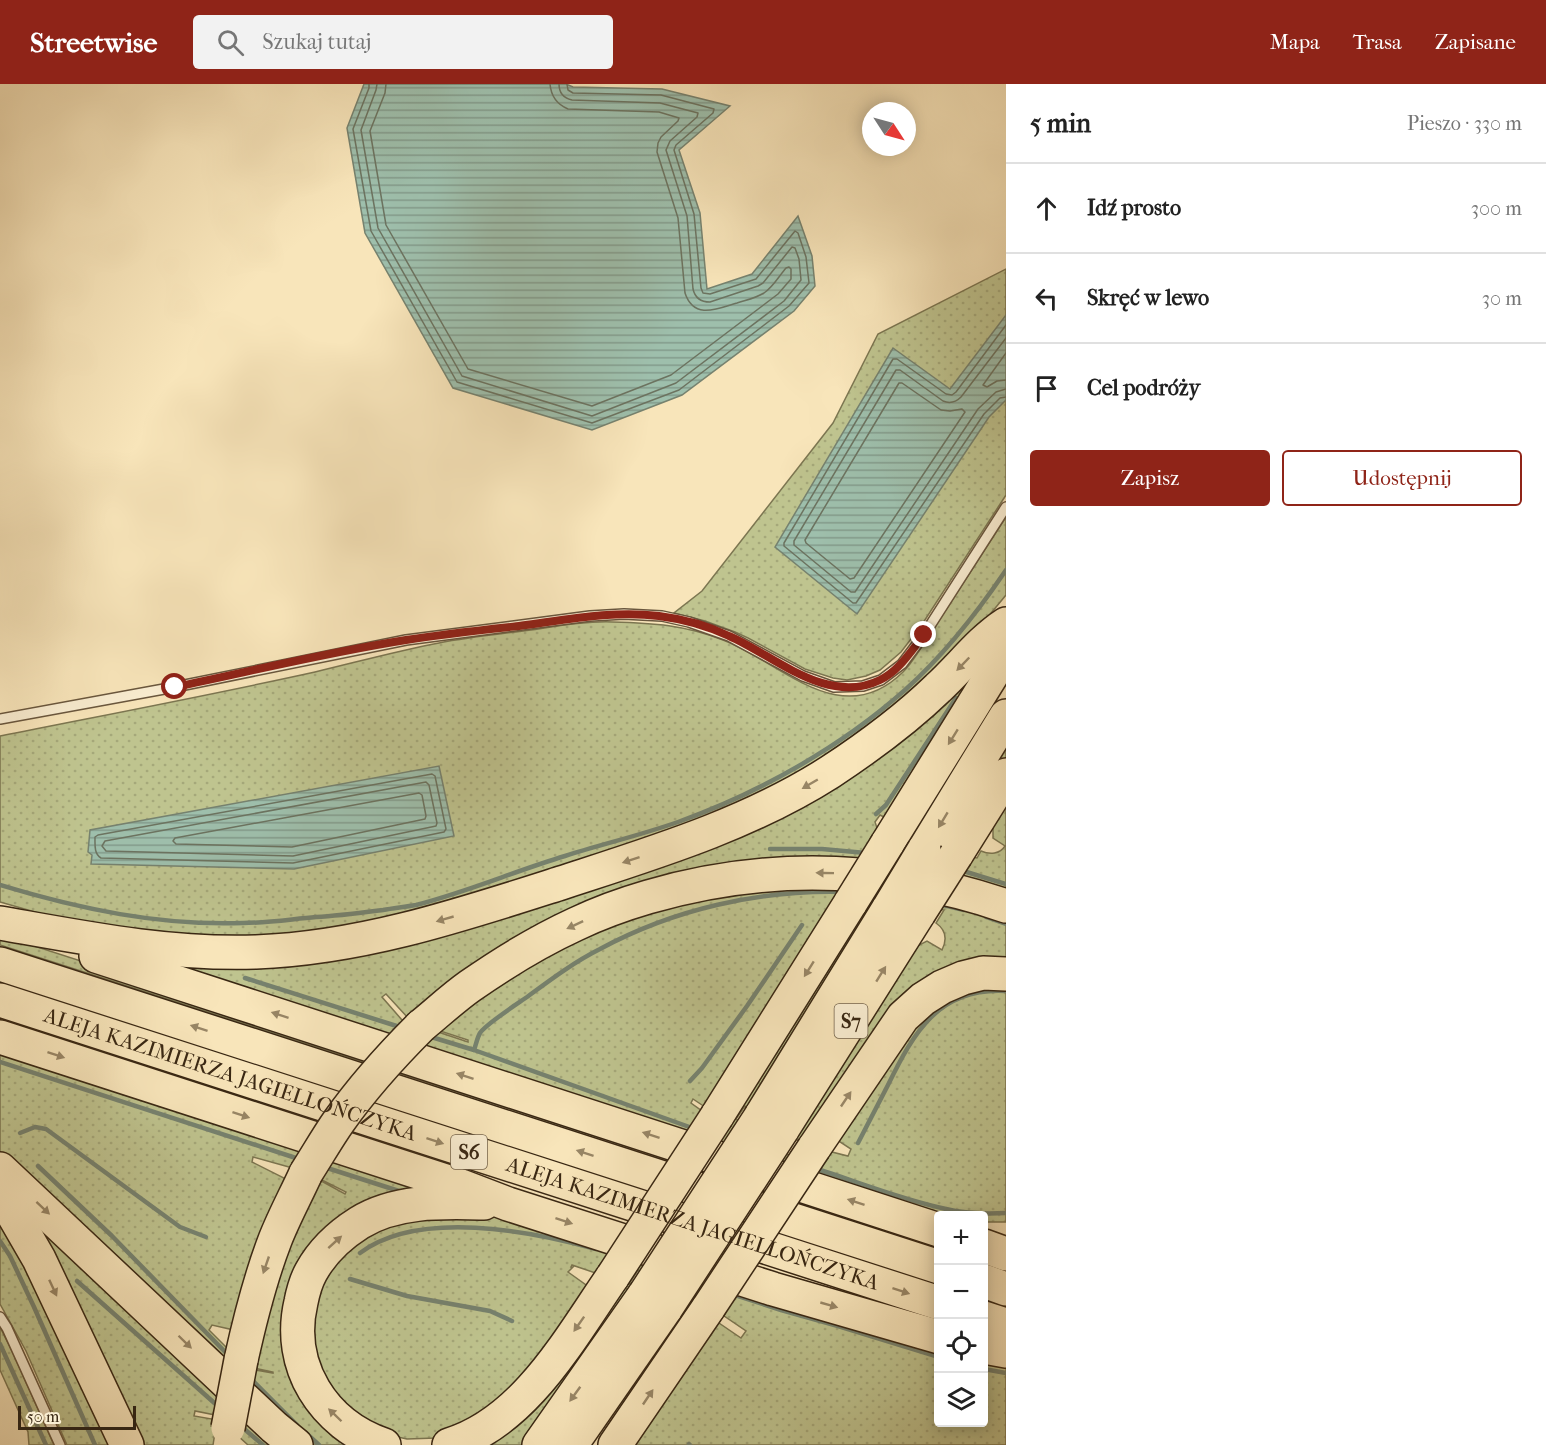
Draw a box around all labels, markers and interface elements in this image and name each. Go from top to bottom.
search box [193,15,613,69]
text: Streetwise [30,26,157,59]
icon: search [214,26,247,59]
text: Szukaj tutaj [262,29,371,55]
text: Mapa [1270,30,1320,54]
text: Trasa [1353,30,1402,54]
text: Zapisane [1435,30,1516,54]
north arrow [862,102,916,156]
text: 5 min [1030,108,1091,139]
text: Pieszo · 330 m [1407,112,1522,135]
icon: ahead [1030,192,1063,225]
text: Idź prosto [1087,195,1181,221]
text: 300 m [1471,197,1522,220]
icon: left [1030,282,1063,315]
text: Skręć w lewo [1087,285,1209,311]
text: 30 m [1482,287,1522,310]
icon: arrive [1030,372,1063,405]
text: Cel podróży [1087,375,1200,401]
button: Zapisz [1030,450,1270,506]
button: Udostępnij [1282,450,1522,506]
route end [910,621,936,647]
one-way arrow [957,656,971,670]
route start [161,673,187,699]
one-way arrow [947,729,958,746]
one-way arrow [802,778,818,789]
one-way arrow [937,812,948,828]
one-way arrow [622,856,640,865]
one-way arrow [816,868,835,878]
one-way arrow [436,915,454,924]
one-way arrow [566,920,583,929]
one-way arrow [803,961,814,977]
one-way arrow [875,966,886,982]
street label: ALEJA KAZIMIERZA JAGIELLOŃCZYKA [40,1003,420,1146]
road number: S7 [834,1004,868,1038]
one-way arrow [271,1010,289,1020]
one-way arrow [190,1023,208,1033]
one-way arrow [47,1051,65,1060]
one-way arrow [456,1070,474,1080]
one-way arrow [840,1092,852,1108]
one-way arrow [232,1111,250,1120]
one-way arrow [642,1130,660,1140]
road number: S6 [451,1135,487,1169]
one-way arrow [426,1137,444,1146]
one-way arrow [576,1147,594,1157]
street label: ALEJA KAZIMIERZA JAGIELLOŃCZYKA [503,1152,882,1295]
one-way arrow [847,1197,865,1207]
one-way arrow [35,1201,50,1214]
map controls [934,1211,988,1427]
button: + [934,1211,988,1265]
one-way arrow [555,1217,573,1227]
one-way arrow [328,1235,343,1249]
one-way arrow [261,1256,271,1274]
button: − [934,1265,988,1319]
one-way arrow [49,1280,58,1297]
one-way arrow [892,1287,910,1296]
one-way arrow [821,1301,839,1310]
one-way arrow [574,1316,585,1333]
button: locate [934,1319,988,1373]
one-way arrow [177,1335,191,1349]
button: layers [934,1373,988,1427]
one-way arrow [569,1385,581,1401]
one-way arrow [642,1389,653,1405]
scale bar [18,1403,136,1430]
text: 50 m [27,1407,59,1426]
one-way arrow [328,1408,343,1422]

